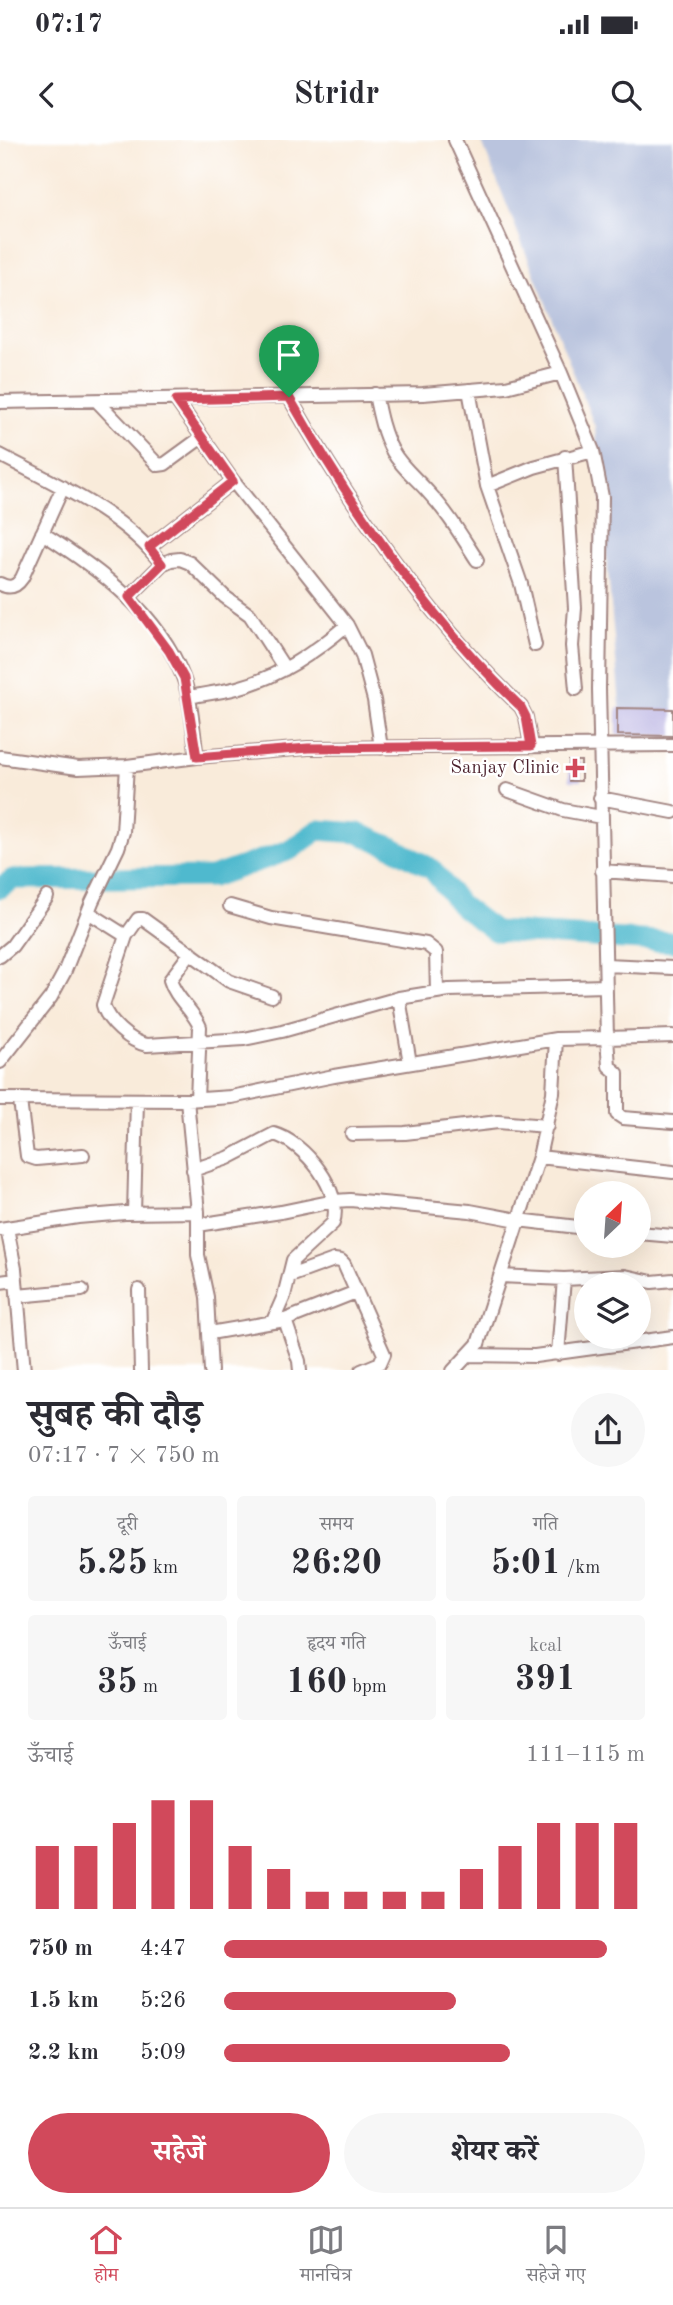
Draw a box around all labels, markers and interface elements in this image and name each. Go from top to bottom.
text: 07:17 [35,12,103,38]
icon: back [28,76,66,114]
icon: search [607,76,645,114]
text: Stridr [294,79,379,111]
pin [259,325,319,397]
icon: arrive [270,336,308,374]
marker: Sanjay Clinic [565,758,585,778]
place label: Sanjay Clinic [450,759,559,778]
north arrow [574,1181,651,1258]
map controls [574,1181,651,1349]
button: layers [574,1272,651,1349]
button: share [571,1393,645,1467]
text: सुबह की दौड़ [28,1397,202,1435]
text: 07:17 · 7 × 750 m [28,1444,220,1467]
text: दूरी [117,1516,138,1535]
text: समय [320,1516,353,1535]
text: गति [533,1516,558,1535]
text: 5.25 [77,1546,148,1581]
text: 26:20 [291,1546,382,1581]
text: 5:01 [491,1546,561,1581]
text: km [148,1559,178,1578]
text: /km [561,1559,600,1578]
text: ऊँचाई [109,1635,146,1654]
text: हृदय गति [307,1635,366,1654]
text: kcal [529,1637,562,1656]
text: 391 [515,1662,576,1697]
text: 35 [97,1665,138,1700]
text: 160 [286,1665,347,1700]
text: m [138,1678,158,1697]
text: bpm [347,1678,387,1697]
text: 111–115 m [526,1743,645,1766]
text: ऊँचाई [28,1744,73,1767]
text: 750 m [28,1937,93,1960]
text: 4:47 [140,1937,186,1960]
text: 1.5 km [28,1989,99,2012]
text: 5:26 [140,1989,186,2012]
text: 2.2 km [28,2041,99,2064]
text: 5:09 [140,2041,186,2064]
button: सहेजें [28,2113,330,2193]
button: शेयर करें [344,2113,645,2193]
tab: होम [87,2221,125,2293]
tab: मानचित्र [300,2221,352,2293]
tab: सहेजे गए [526,2221,586,2293]

